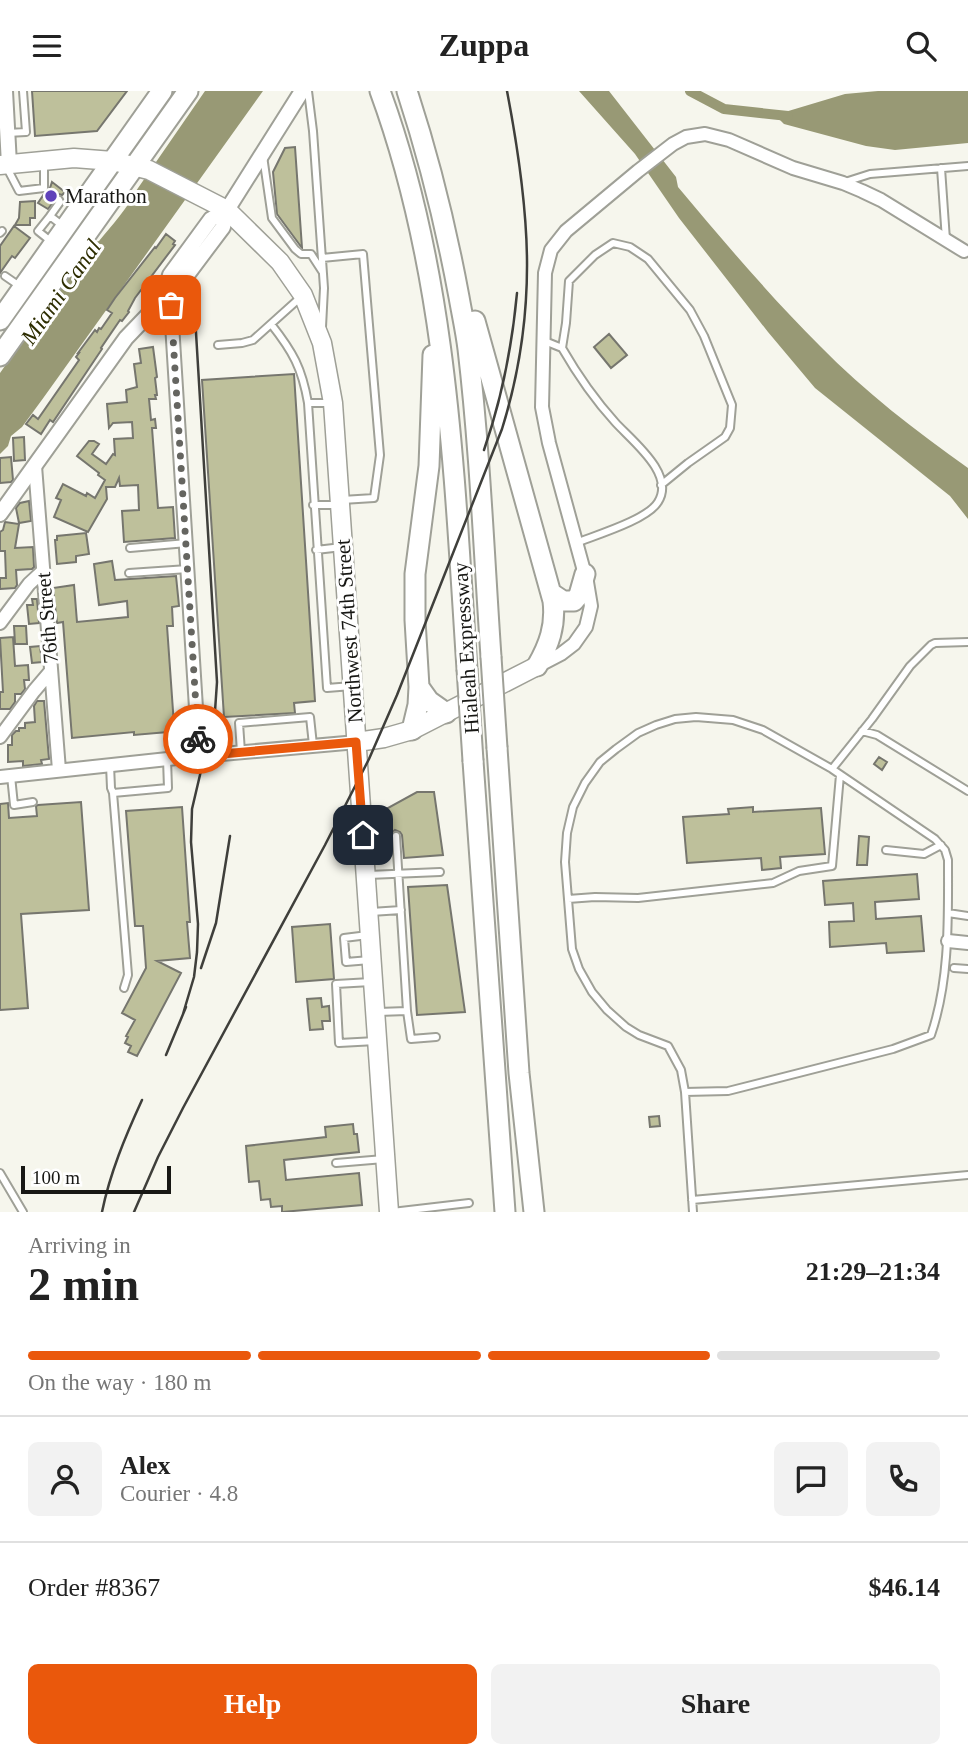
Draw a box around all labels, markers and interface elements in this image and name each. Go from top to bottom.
icon: menu [28,27,66,65]
text: Zuppa [439,27,529,63]
icon: search [902,27,940,65]
place label: Marathon [65,184,147,208]
marker: Marathon [43,188,59,204]
water label: Miami Canal [15,235,106,350]
pin [141,275,201,335]
icon: bag [152,286,190,324]
street label: Northwest 74th Street [331,538,367,724]
street label: Hialeah Expressway [448,561,484,735]
street label: 76th Street [31,571,63,665]
courier [163,704,233,774]
icon: bike [179,720,217,758]
pin [333,805,393,865]
icon: home [344,816,382,854]
scale bar [21,1163,172,1195]
text: 100 m [32,1167,80,1188]
text: Arriving in [28,1233,131,1258]
text: 21:29–21:34 [806,1257,940,1286]
text: 2 min [28,1259,139,1310]
text: On the way · 180 m [28,1370,211,1395]
button: person [28,1442,102,1516]
button: chat [774,1442,848,1516]
button: phone [866,1442,940,1516]
text: Alex [120,1451,171,1480]
text: Courier · 4.8 [120,1481,238,1506]
text: Order #8367 [28,1573,160,1602]
text: $46.14 [869,1573,940,1602]
button: Help [28,1664,477,1744]
button: Share [491,1664,940,1744]

